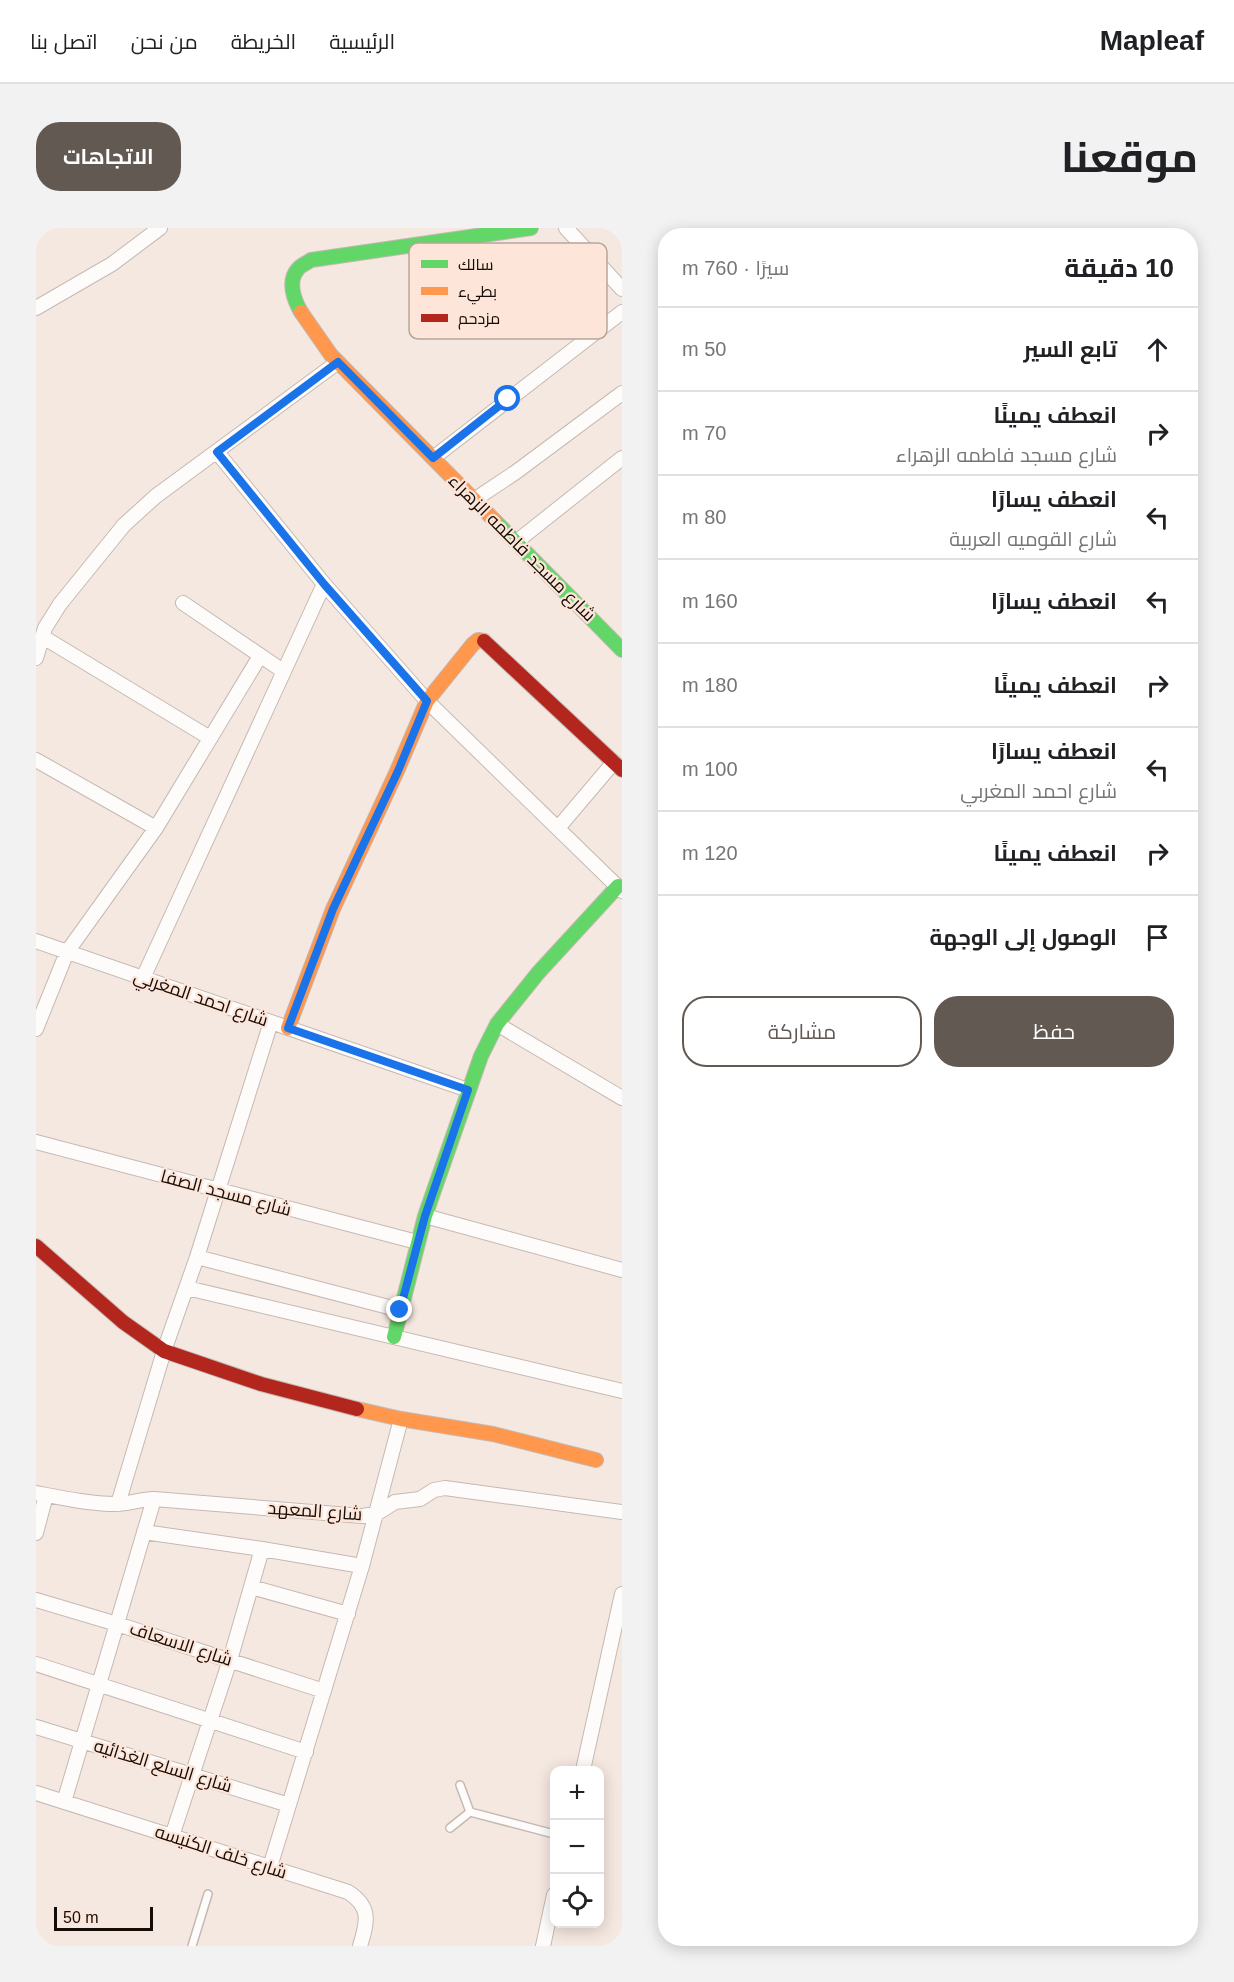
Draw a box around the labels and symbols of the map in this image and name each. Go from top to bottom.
legend [409,243,607,339]
text: سالك [458,256,493,273]
text: بطيء [458,283,497,305]
text: مزدحم [458,310,500,330]
route start [494,385,520,411]
street label: شارع مسجد فاطمه الزهراء [443,471,599,627]
street label: شارع احمد المغربي [130,966,271,1034]
street label: شارع مسجد الصفا [158,1166,293,1222]
route end [386,1296,412,1322]
street label: شارع المعهد [267,1498,363,1526]
street label: شارع الاسعاف [127,1618,235,1672]
street label: شارع السلع الغذائيه [91,1735,234,1798]
street label: شارع خلف الكنيسه [152,1821,289,1885]
scale bar [54,1904,153,1932]

